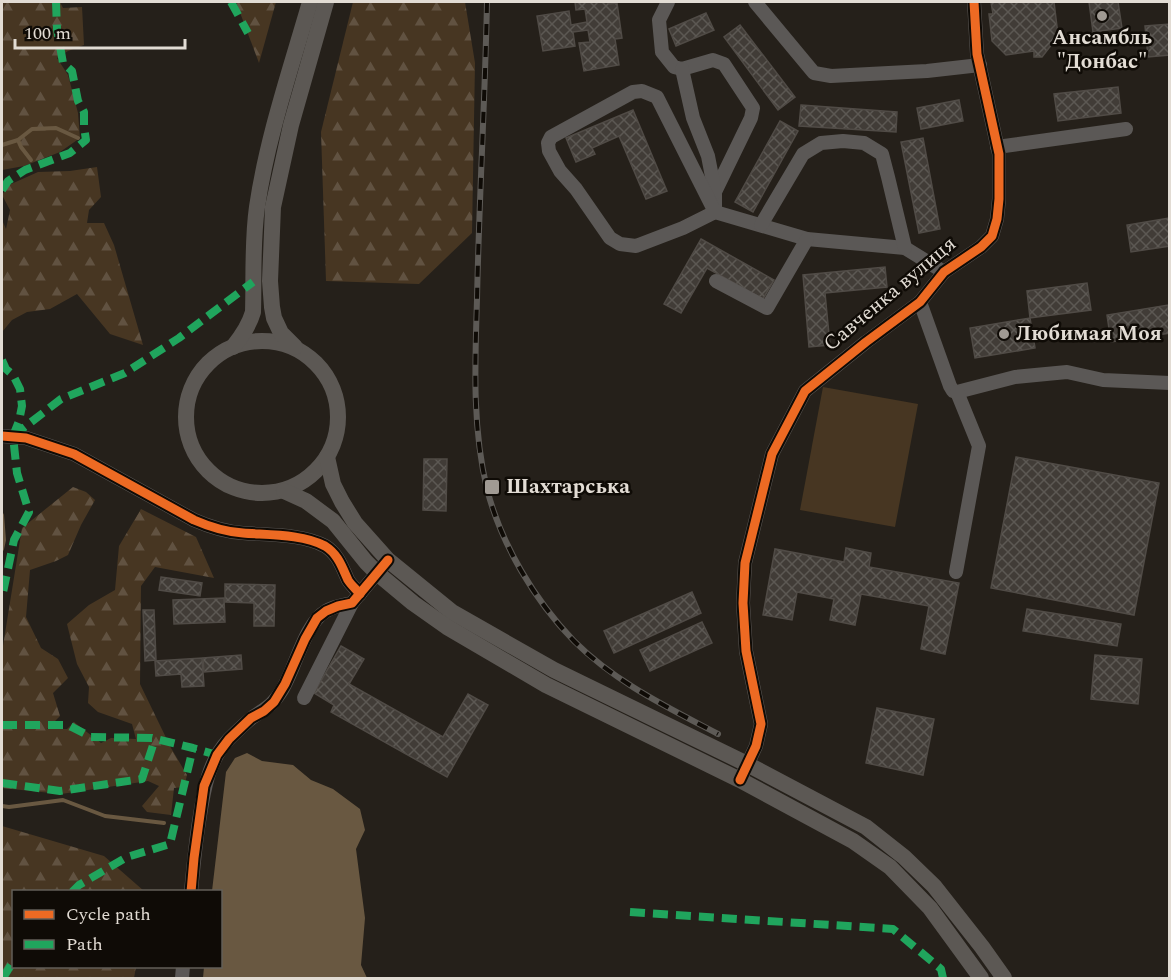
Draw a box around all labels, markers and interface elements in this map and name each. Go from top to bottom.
marker: Ансамбль "Донбас" [1095,9,1109,23]
scale bar [15,12,184,50]
text: 100 m [24,20,71,47]
place label: Ансамбль "Донбас" [1052,22,1152,78]
street label: Савченка вулиця [816,229,964,359]
place label: Любимая Моя [1016,318,1162,350]
marker: Любимая Моя [997,327,1011,341]
place label: Шахтарська [506,471,630,503]
marker: Шахтарська [483,478,501,496]
legend [12,890,222,968]
text: Cycle path [66,901,151,928]
text: Path [66,931,103,958]

